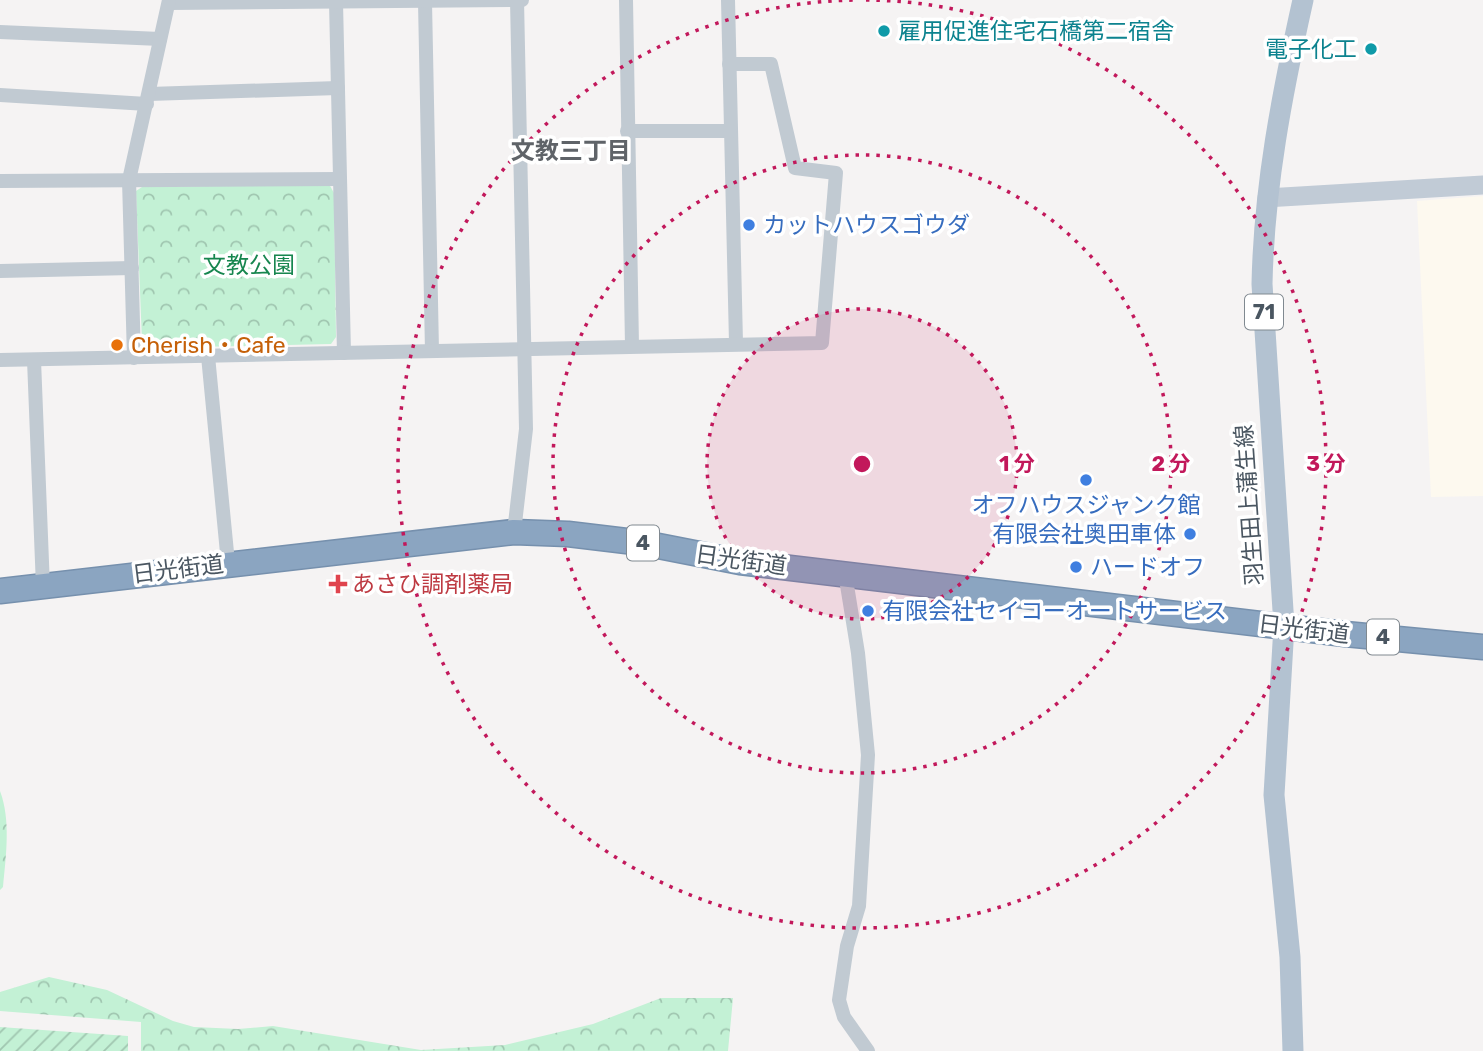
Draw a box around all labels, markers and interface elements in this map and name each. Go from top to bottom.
place label: 雇用促進住宅石橋第二宿舎 [898,17,1174,45]
marker: 雇用促進住宅石橋第二宿舎 [876,23,892,39]
place label: 電子化工 [1265,35,1357,63]
marker: 電子化工 [1363,41,1379,57]
district label: 文教三丁目 [511,137,631,165]
place label: カットハウスゴウダ [763,211,970,239]
marker: カットハウスゴウダ [741,217,757,233]
park label: 文教公園 [203,251,295,279]
road number: 71 [1245,294,1283,330]
place label: Cherish・Cafe [131,331,286,359]
marker: Cherish・Cafe [109,337,125,353]
street label: 羽生田上蒲生線 [1229,424,1269,586]
text: 1 分 [999,451,1035,476]
text: 2 分 [1151,451,1191,476]
text: 3 分 [1306,451,1346,476]
centre of rings [850,452,874,476]
marker: オフハウスジャンク館 [1078,472,1094,488]
place label: オフハウスジャンク館 [972,491,1200,519]
place label: 有限会社奥田車体 [992,520,1176,548]
road number: 4 [627,526,659,560]
marker: 有限会社奥田車体 [1182,526,1198,542]
street label: 日光街道 [693,540,789,580]
street label: 日光街道 [131,549,225,589]
place label: ハードオフ [1090,553,1205,581]
marker: ハードオフ [1068,559,1084,575]
place label: あさひ調剤薬局 [352,570,513,598]
marker: あさひ調剤薬局 [330,576,346,592]
place label: 有限会社セイコーオートサービス [882,597,1227,625]
marker: 有限会社セイコーオートサービス [860,603,876,619]
street label: 日光街道 [1257,609,1351,649]
road number: 4 [1367,620,1399,654]

